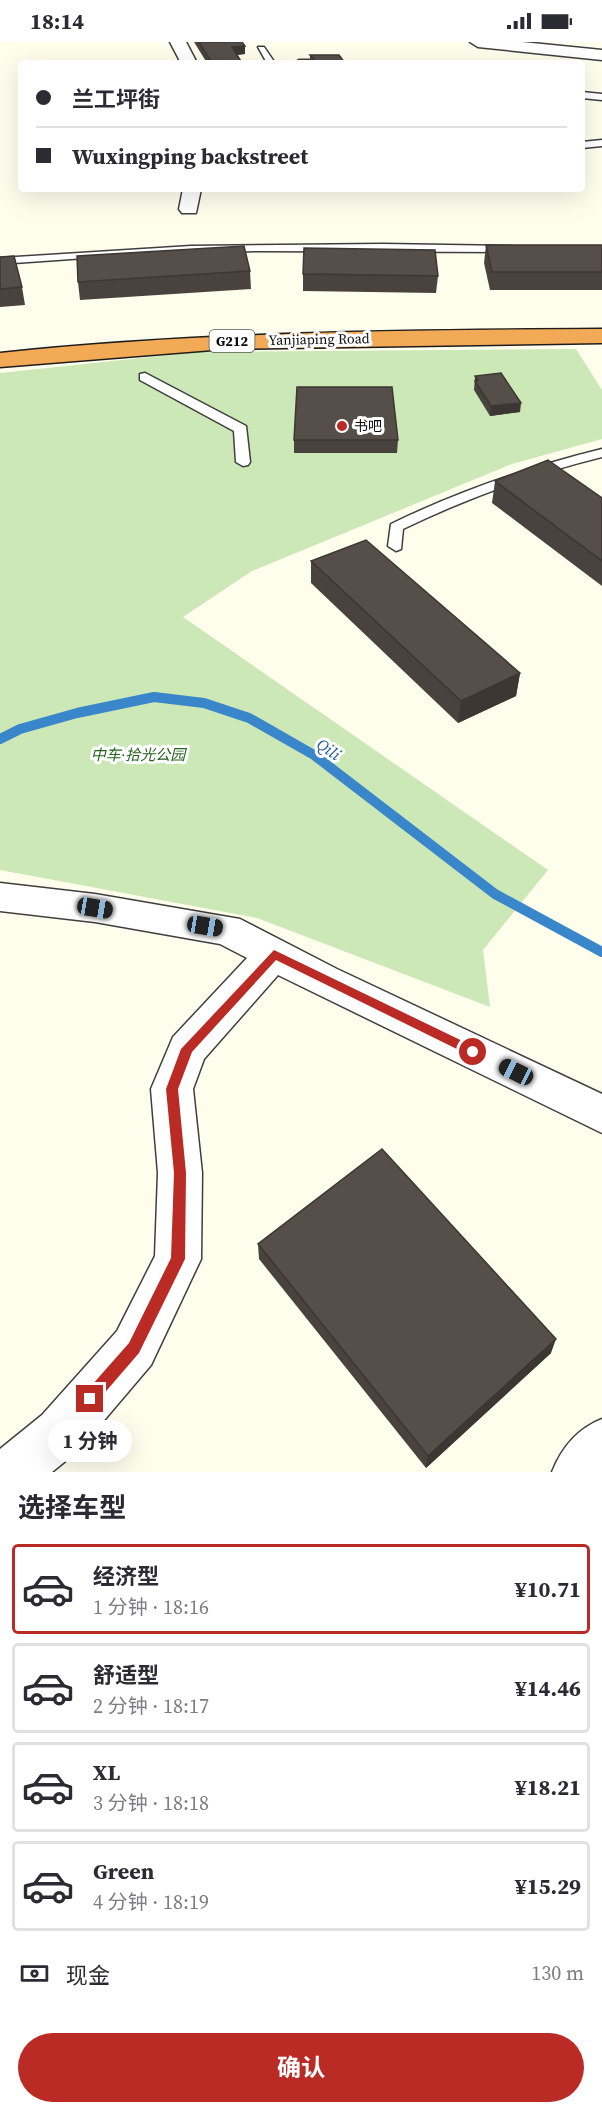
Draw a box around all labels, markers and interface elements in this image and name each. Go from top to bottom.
text: 18:14 [30,6,84,36]
text: 兰工坪街 [72,84,160,114]
text: Wuxingping backstreet [72,141,308,171]
street label: Yanjiaping Road [268,328,370,350]
road number: G212 [210,330,254,352]
place label: 书吧 [354,416,382,436]
marker: 书吧 [335,419,349,433]
water label: Qili [313,733,346,765]
park label: 中车·拾光公园 [91,744,187,765]
car [76,896,114,920]
car [186,914,224,938]
route start [459,1038,486,1065]
car [496,1056,536,1088]
route end [76,1385,103,1412]
callout: 1 分钟 [48,1420,132,1462]
text: 1 分钟 [62,1427,118,1455]
text: 选择车型 [18,1489,126,1526]
text: 经济型 [93,1561,159,1591]
icon: car [21,1562,75,1616]
text: ¥10.71 [515,1574,581,1604]
text: 1 分钟 · 18:16 [93,1593,209,1621]
text: 舒适型 [93,1660,159,1690]
icon: car [21,1661,75,1715]
text: ¥14.46 [515,1673,581,1703]
text: 2 分钟 · 18:17 [93,1692,209,1720]
text: XL [93,1757,120,1787]
icon: car [21,1760,75,1814]
text: ¥18.21 [515,1772,581,1802]
text: 3 分钟 · 18:18 [93,1789,209,1817]
text: Green [93,1856,154,1886]
icon: car [21,1859,75,1913]
text: ¥15.29 [515,1871,581,1901]
text: 4 分钟 · 18:19 [93,1888,209,1916]
icon: cash [18,1957,51,1990]
text: 130 m [531,1959,584,1987]
text: 现金 [66,1960,110,1990]
button: 确认 [18,2033,584,2102]

